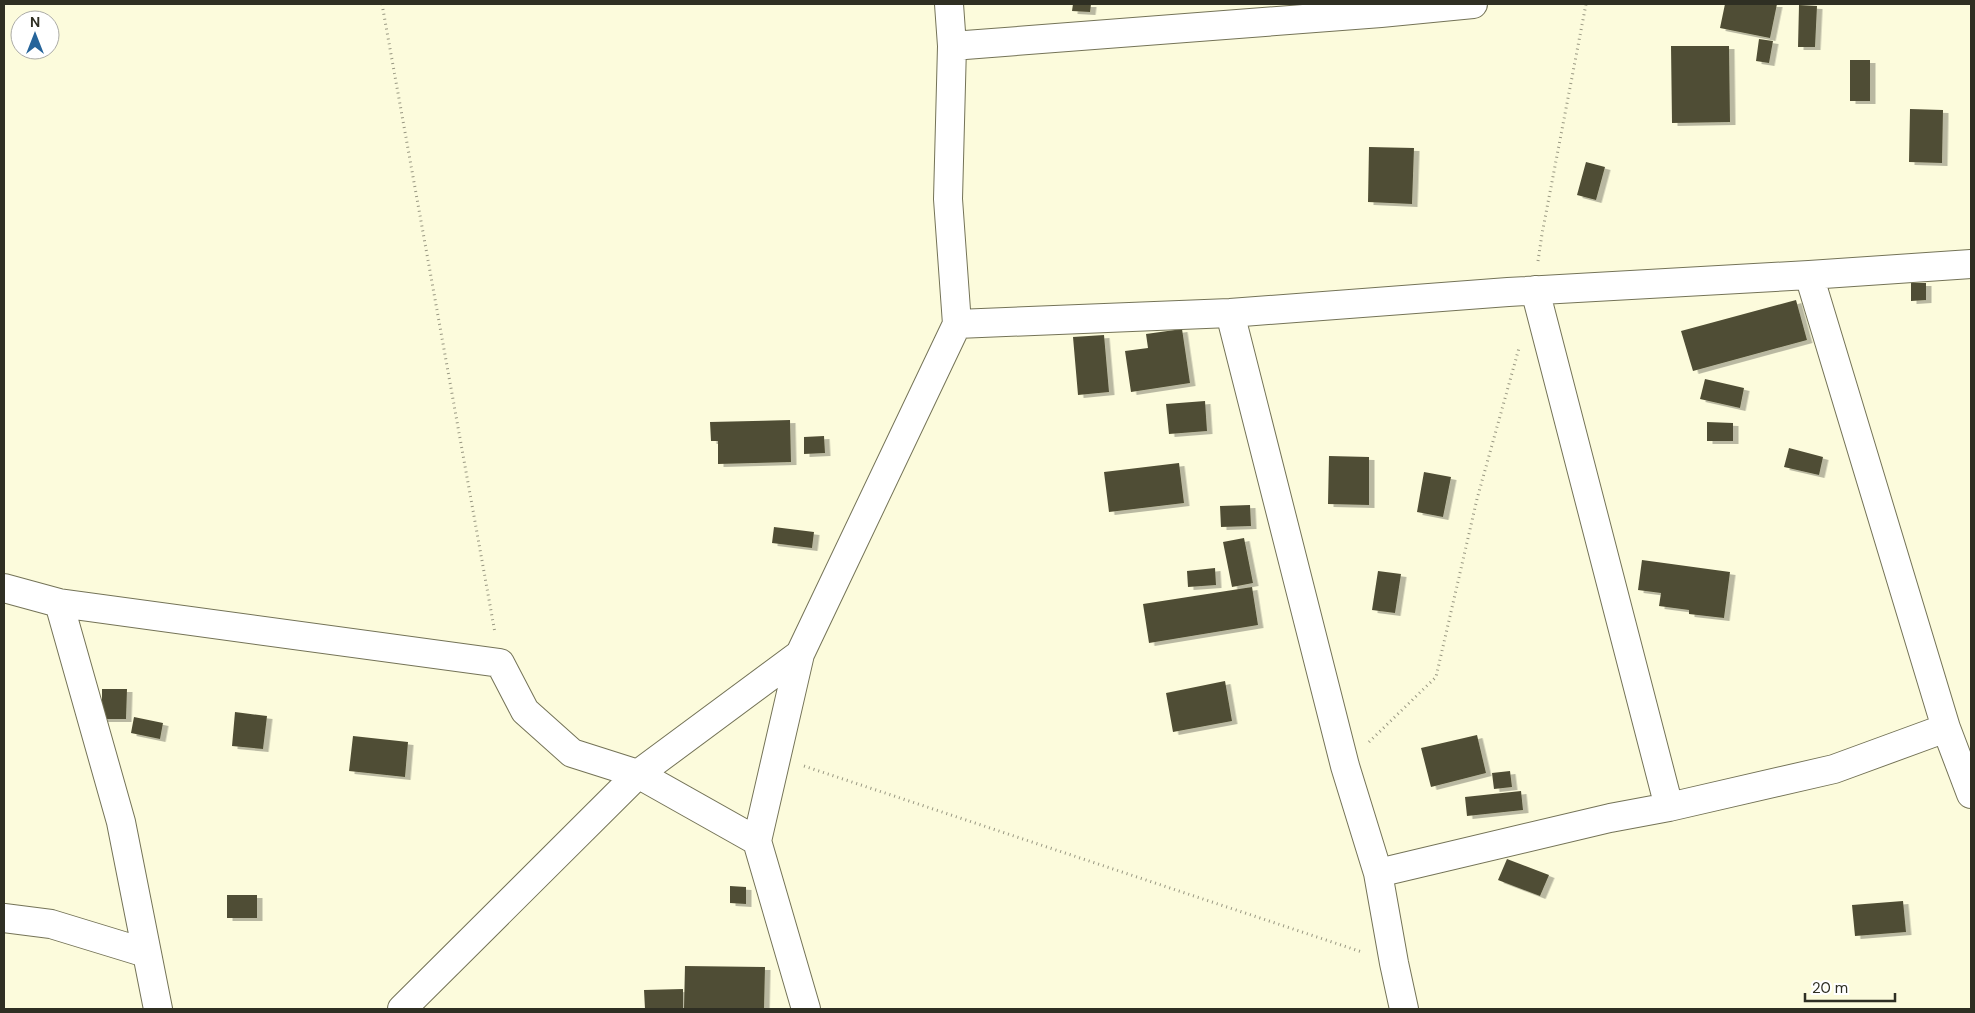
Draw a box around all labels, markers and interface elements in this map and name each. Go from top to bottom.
north arrow [10,10,60,60]
text: N [30,13,40,31]
scale bar [1805,970,1895,1002]
text: 20 m [1812,978,1848,998]

